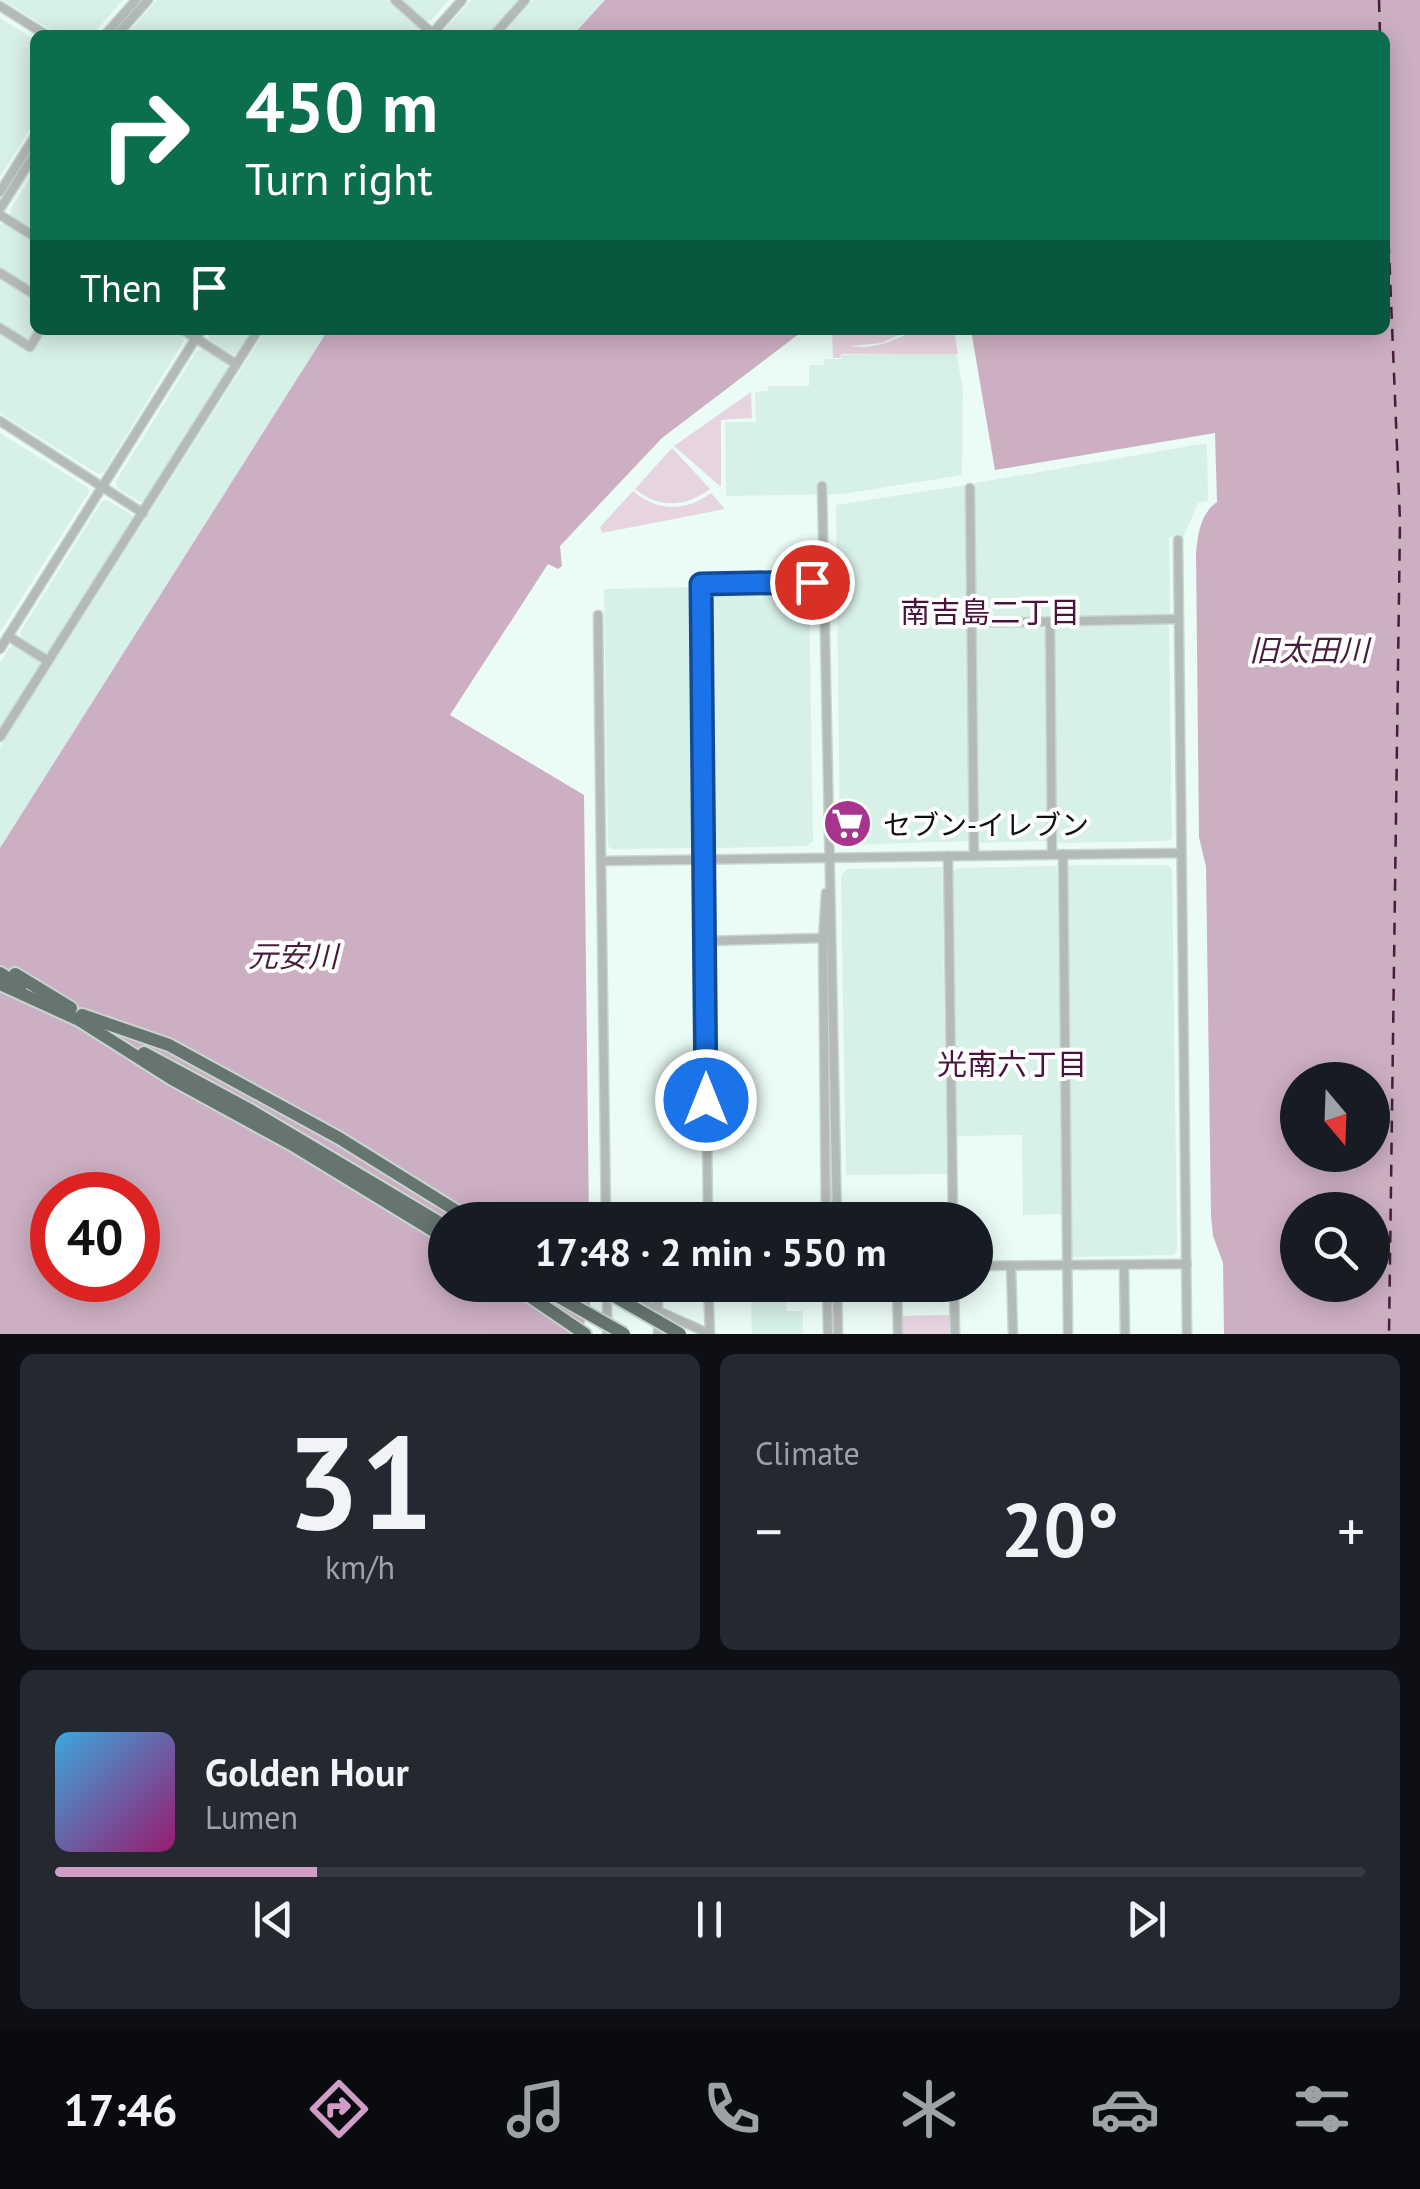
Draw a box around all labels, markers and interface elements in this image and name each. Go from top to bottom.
text: 450 m [245,61,438,151]
icon: right [80,70,210,200]
text: Turn right [245,149,433,207]
icon: arrive [182,260,237,315]
text: Then [80,263,162,312]
pin [770,540,855,625]
icon: arrive [785,555,840,610]
district label: 南吉島二丁目 [900,592,1080,631]
water label: 旧太田川 [1249,630,1372,669]
supermarket icon: セブン-イレブン [822,798,874,850]
place label: セブン-イレブン [883,806,1089,843]
water label: 元安川 [248,936,341,975]
district label: 光南六丁目 [937,1044,1087,1083]
position arrow [654,1048,758,1152]
north arrow [1280,1062,1390,1172]
map controls [1280,1062,1390,1302]
speed limit sign: 40 [30,1172,160,1302]
button: search [1280,1192,1390,1302]
text: 17:48 · 2 min · 550 m [535,1227,886,1276]
text: 31 [286,1397,434,1565]
text: Climate [755,1432,860,1474]
text: 20° [1001,1481,1119,1578]
text: − [755,1495,783,1566]
text: + [1337,1495,1365,1566]
text: km/h [325,1546,395,1588]
text: Golden Hour [205,1747,409,1796]
text: Lumen [205,1796,298,1838]
icon: previous [246,1892,301,1947]
icon: pause [682,1892,737,1947]
icon: next [1119,1892,1174,1947]
icon: directions [304,2074,374,2144]
icon: music [501,2074,571,2144]
icon: phone [697,2074,767,2144]
icon: climate [894,2074,964,2144]
icon: car [1090,2074,1160,2144]
icon: filters [1287,2074,1357,2144]
text: 17:46 [63,2080,177,2138]

